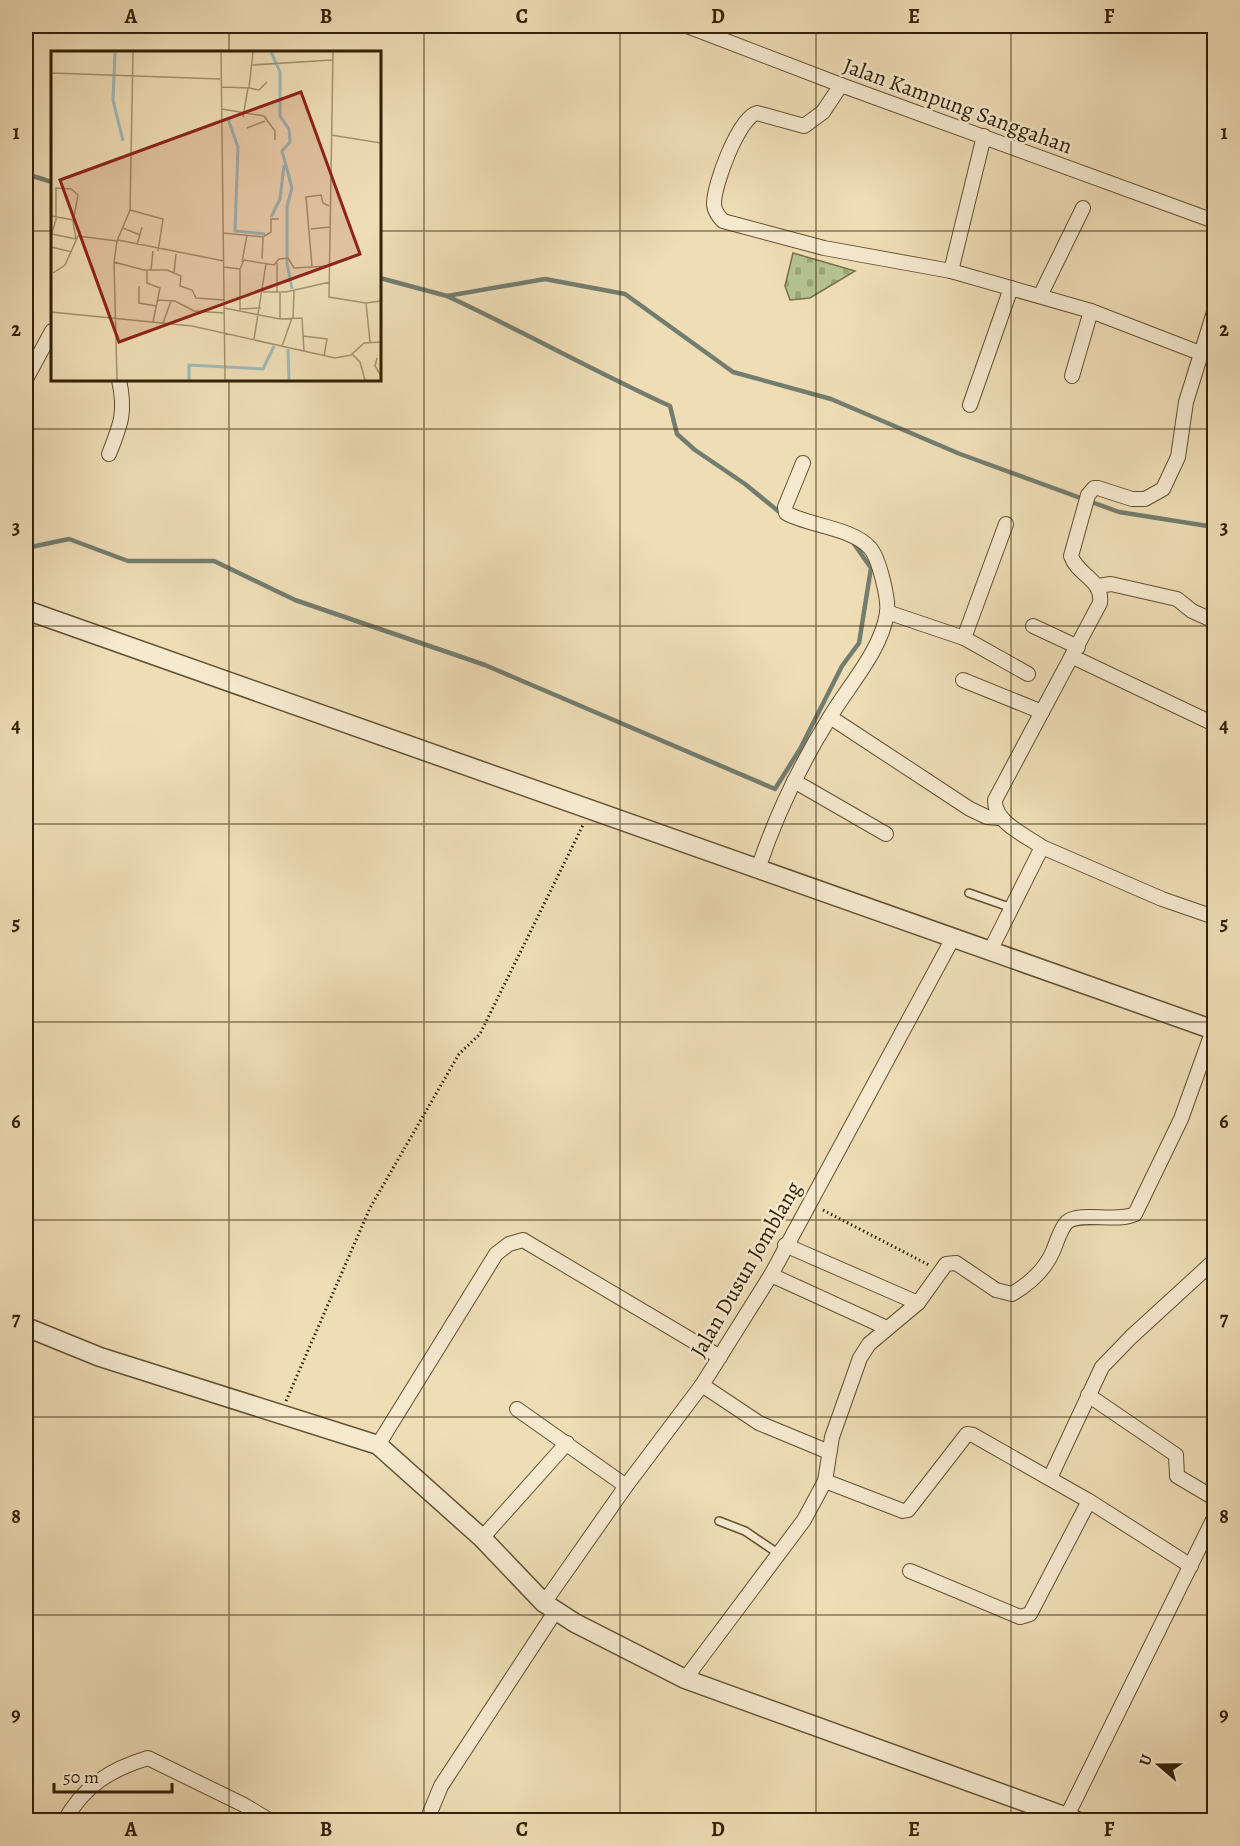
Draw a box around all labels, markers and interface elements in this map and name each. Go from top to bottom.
text: A [124,3,138,30]
text: B [320,3,332,30]
text: C [516,3,528,30]
text: D [711,3,725,30]
text: E [908,3,920,30]
text: F [1104,3,1115,30]
inset map [51,51,381,381]
street label: Jalan Kampung Sanggahan [839,51,1076,161]
text: 1 [12,119,20,146]
text: 1 [1220,119,1228,146]
text: 2 [11,316,21,343]
text: 2 [1219,316,1229,343]
text: 3 [12,514,20,541]
text: 3 [1220,514,1228,541]
text: 4 [11,712,21,739]
text: 4 [1219,712,1229,739]
text: 5 [12,910,20,937]
text: 5 [1220,910,1228,937]
text: 6 [11,1108,21,1135]
text: 6 [1219,1108,1229,1135]
street label: Jalan Dusun Jomblang [683,1176,809,1363]
text: 7 [12,1305,21,1332]
text: 7 [1220,1305,1229,1332]
text: 8 [11,1503,21,1530]
text: 8 [1219,1503,1229,1530]
text: 9 [11,1701,21,1728]
text: 9 [1219,1701,1229,1728]
north arrow [1129,1735,1189,1795]
text: U [1134,1751,1158,1769]
scale bar [54,1756,172,1794]
text: 50 m [63,1765,99,1789]
text: A [124,1816,138,1843]
text: B [320,1816,332,1843]
text: C [516,1816,528,1843]
text: D [711,1816,725,1843]
text: E [908,1816,920,1843]
text: F [1104,1816,1115,1843]

